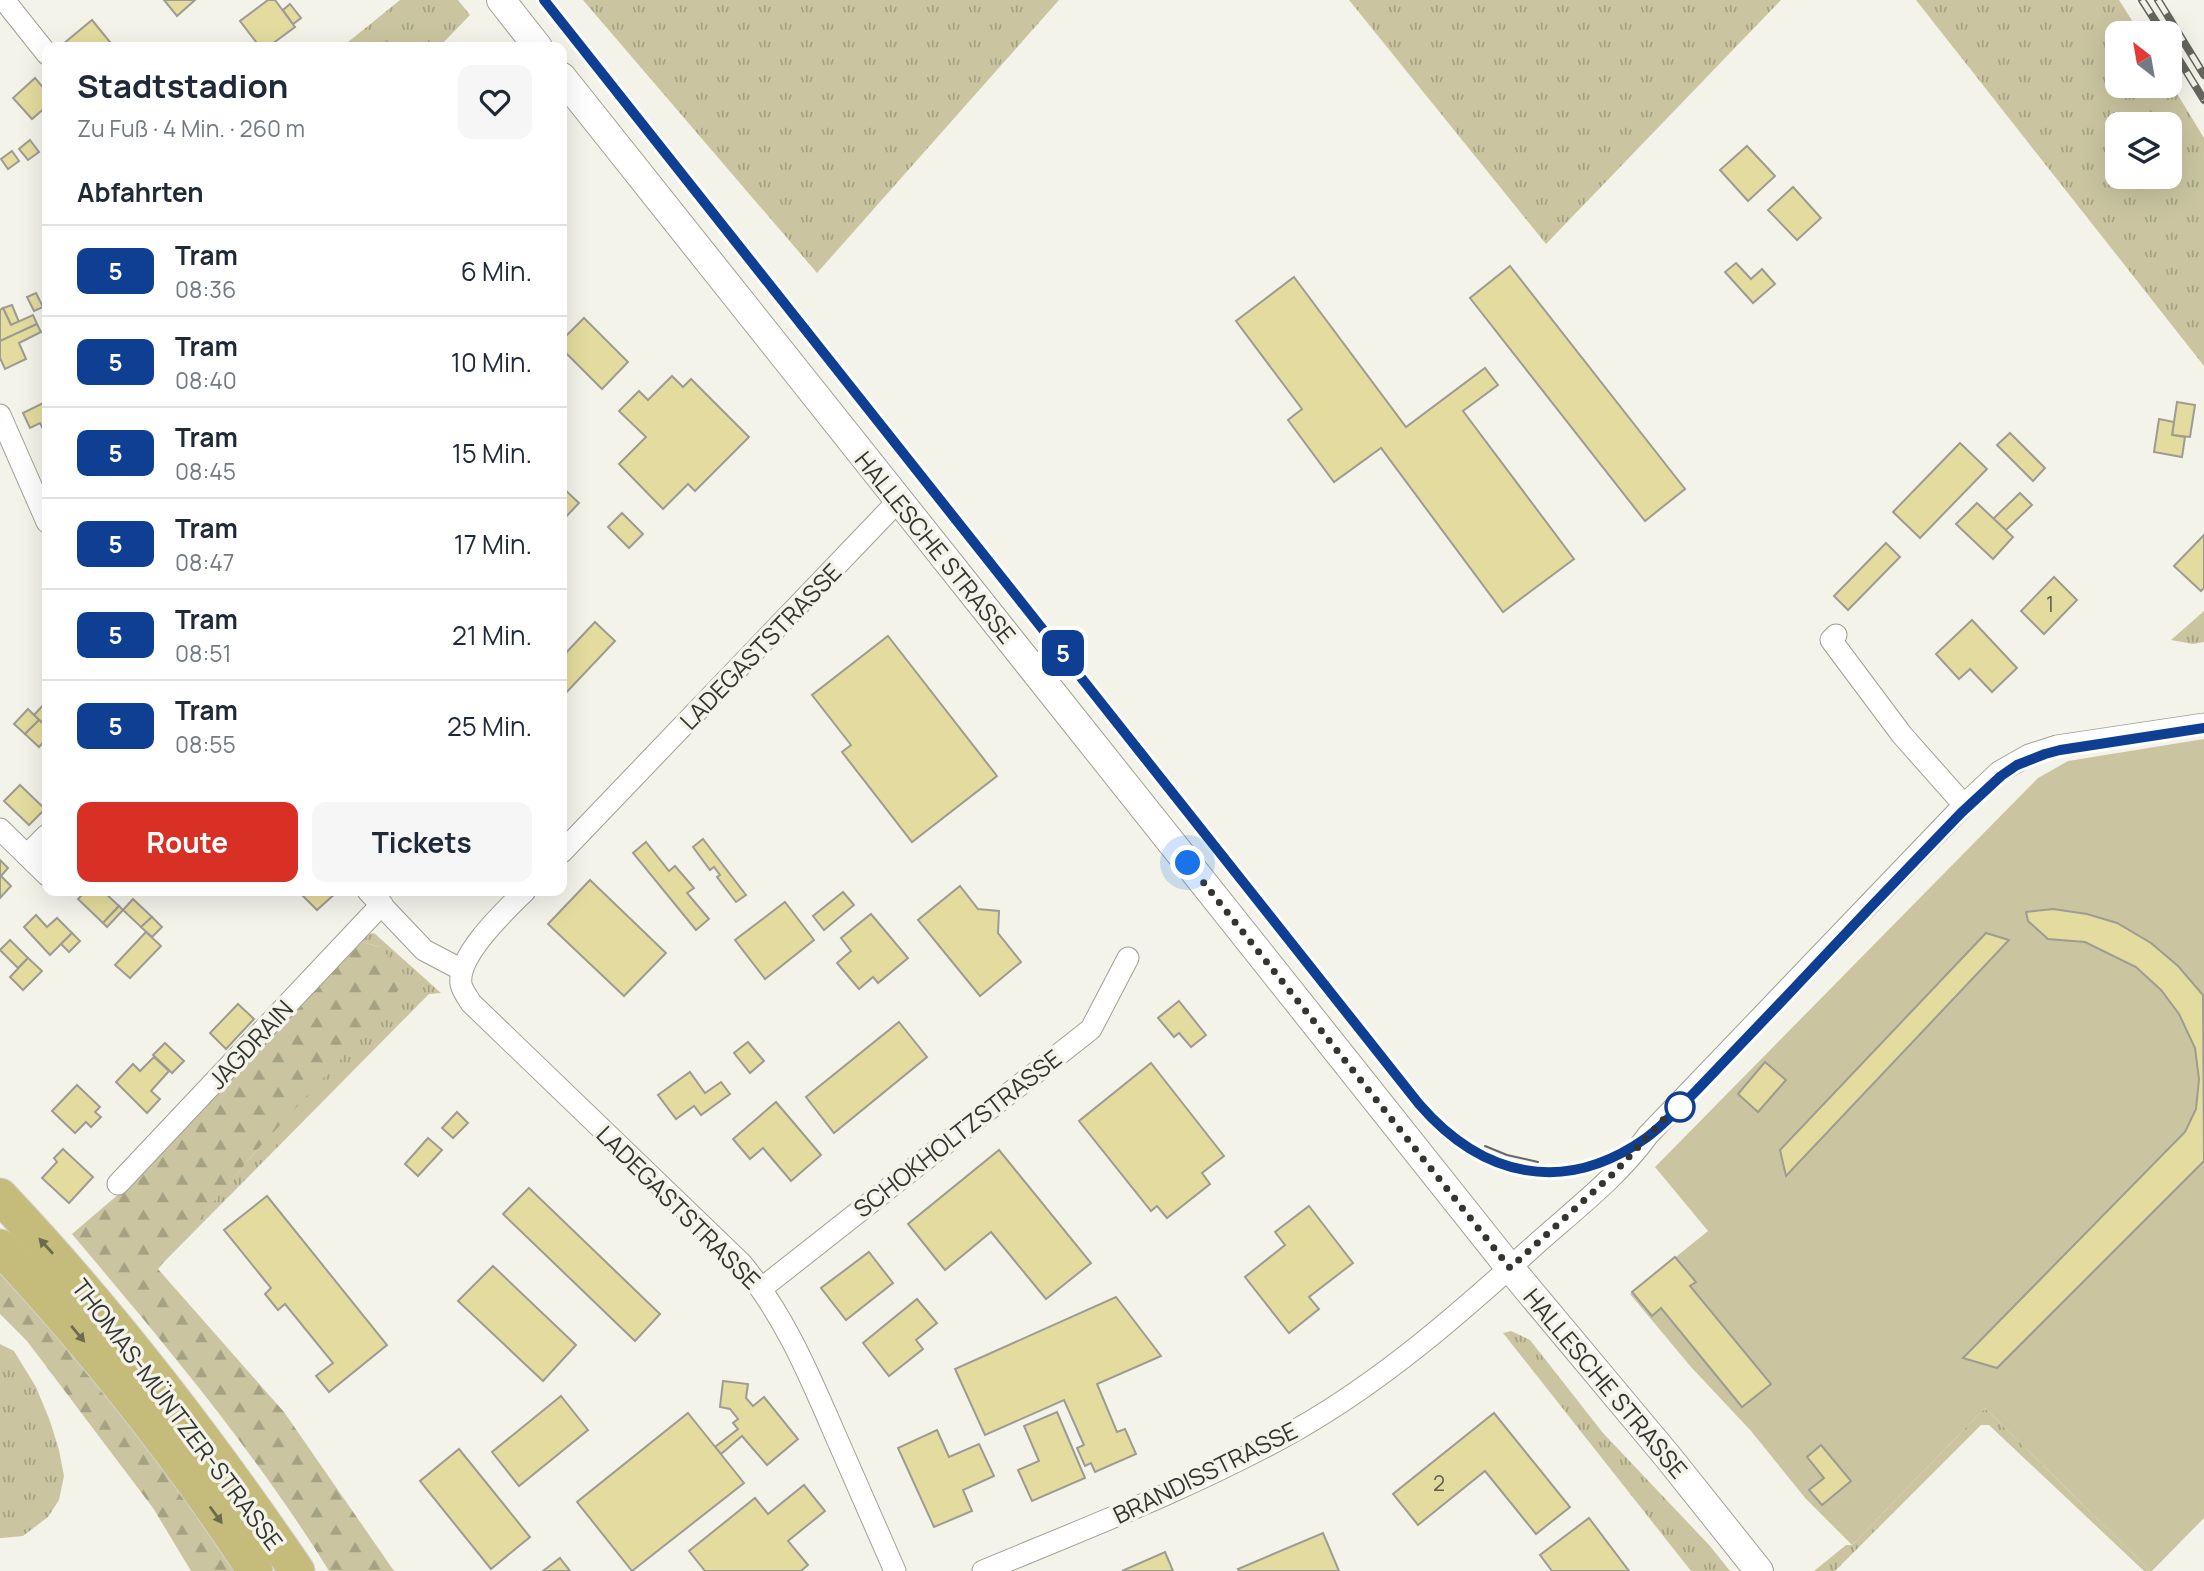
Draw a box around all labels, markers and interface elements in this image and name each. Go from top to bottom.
north arrow [2105,21,2182,98]
map controls [2105,21,2182,189]
text: Stadtstadion [77,63,288,108]
button: heart [458,65,532,139]
text: Zu Fuß · 4 Min. · 260 m [77,112,305,144]
button: layers [2105,112,2182,189]
text: Abfahrten [77,174,204,210]
text: Tram [175,237,238,273]
text: 6 Min. [461,253,532,289]
text: 5 [108,254,123,287]
text: 08:36 [175,273,236,305]
text: Tram [175,328,238,364]
text: 10 Min. [451,344,532,380]
text: 5 [108,345,123,378]
text: 08:40 [175,364,237,396]
text: Tram [175,419,238,455]
text: 15 Min. [452,435,532,471]
text: 5 [108,436,123,469]
street label: HALLESCHE STRASSE [848,444,1024,650]
text: 08:45 [175,455,236,487]
text: Tram [175,510,238,546]
text: 17 Min. [454,526,532,562]
text: 5 [108,527,123,560]
text: 08:47 [175,546,234,578]
street label: LADEGASTSTRASSE [672,556,848,736]
house number: 1 [2046,590,2054,618]
text: Tram [175,601,238,637]
text: 21 Min. [452,617,532,653]
text: 5 [108,618,123,651]
line badge: 5 [1040,630,1086,676]
text: 5 [1056,636,1070,669]
text: 08:51 [175,637,232,669]
text: Tram [175,692,238,728]
text: 25 Min. [447,708,532,744]
text: 5 [108,709,123,742]
text: 08:55 [175,728,236,760]
button: Route [77,802,298,882]
button: Tickets [312,802,532,882]
your location [1170,845,1205,880]
street label: JAGDRAIN [200,992,300,1096]
street label: SCHOKHOLTZSTRASSE [846,1041,1068,1225]
unlabelled marker [1665,1092,1695,1122]
street label: LADEGASTSTRASSE [590,1118,768,1296]
one-way arrow [38,1238,54,1255]
street label: THOMAS-MÜNTZER-STRASSE [65,1272,291,1556]
street label: HALLESCHE STRASSE [1517,1281,1695,1485]
one-way arrow [70,1326,85,1343]
street label: BRANDISSTRASSE [1107,1413,1303,1531]
house number: 2 [1433,1469,1445,1497]
one-way arrow [209,1506,223,1524]

